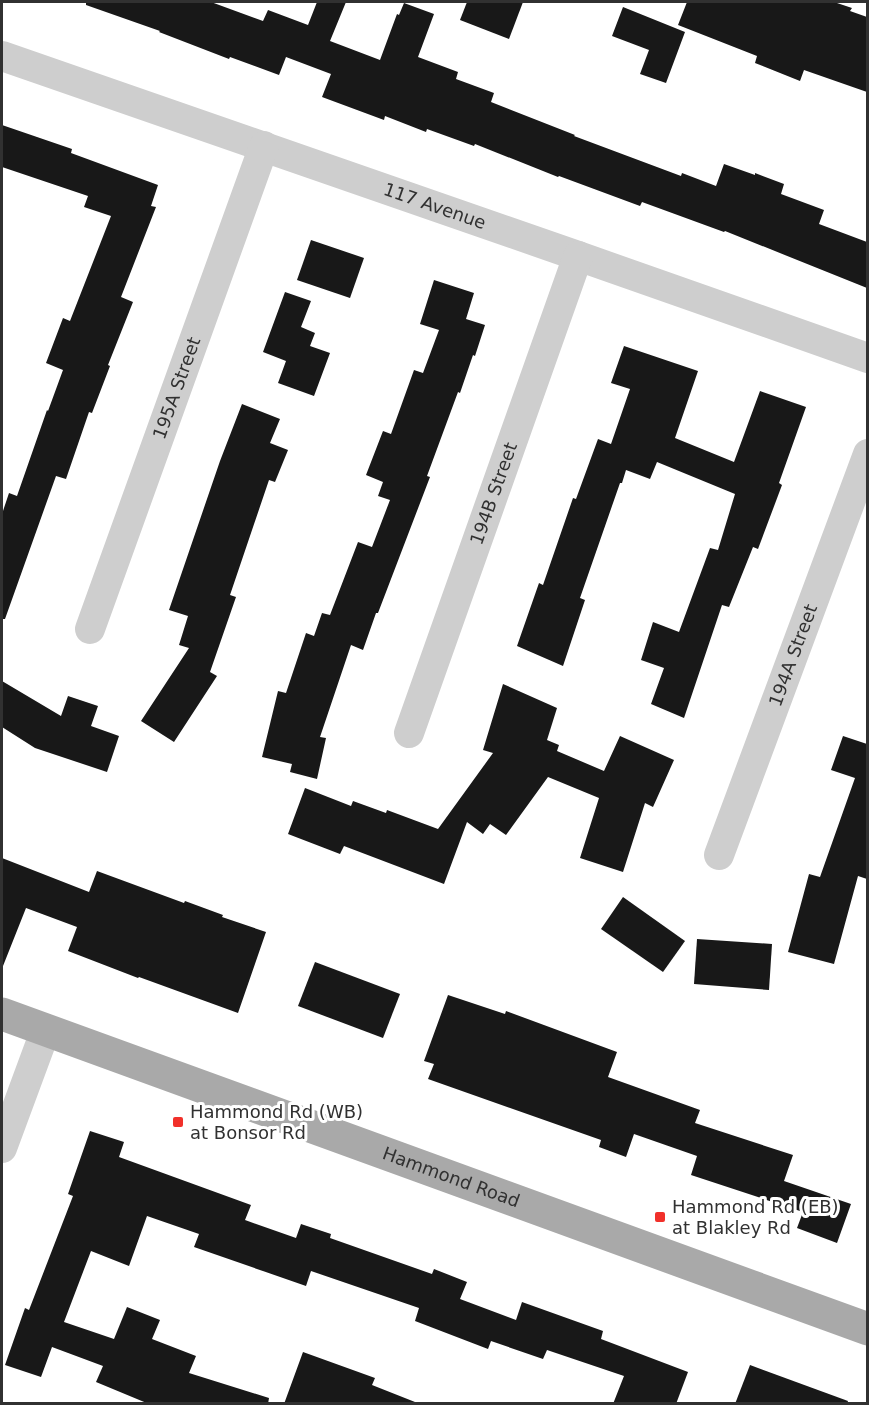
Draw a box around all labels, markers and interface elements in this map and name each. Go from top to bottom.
street label: 117 Avenue [381,178,489,233]
street label: 195A Street [148,334,204,442]
street label: 194B Street [466,439,521,547]
street label: 194A Street [764,601,821,709]
place label: Hammond Rd (WB) at Bonsor Rd [190,1101,363,1143]
marker: Hammond Rd (WB) at Bonsor Rd [171,1115,185,1129]
street label: Hammond Road [380,1142,523,1211]
place label: Hammond Rd (EB) at Blakley Rd [672,1196,839,1238]
marker: Hammond Rd (EB) at Blakley Rd [653,1210,667,1224]

